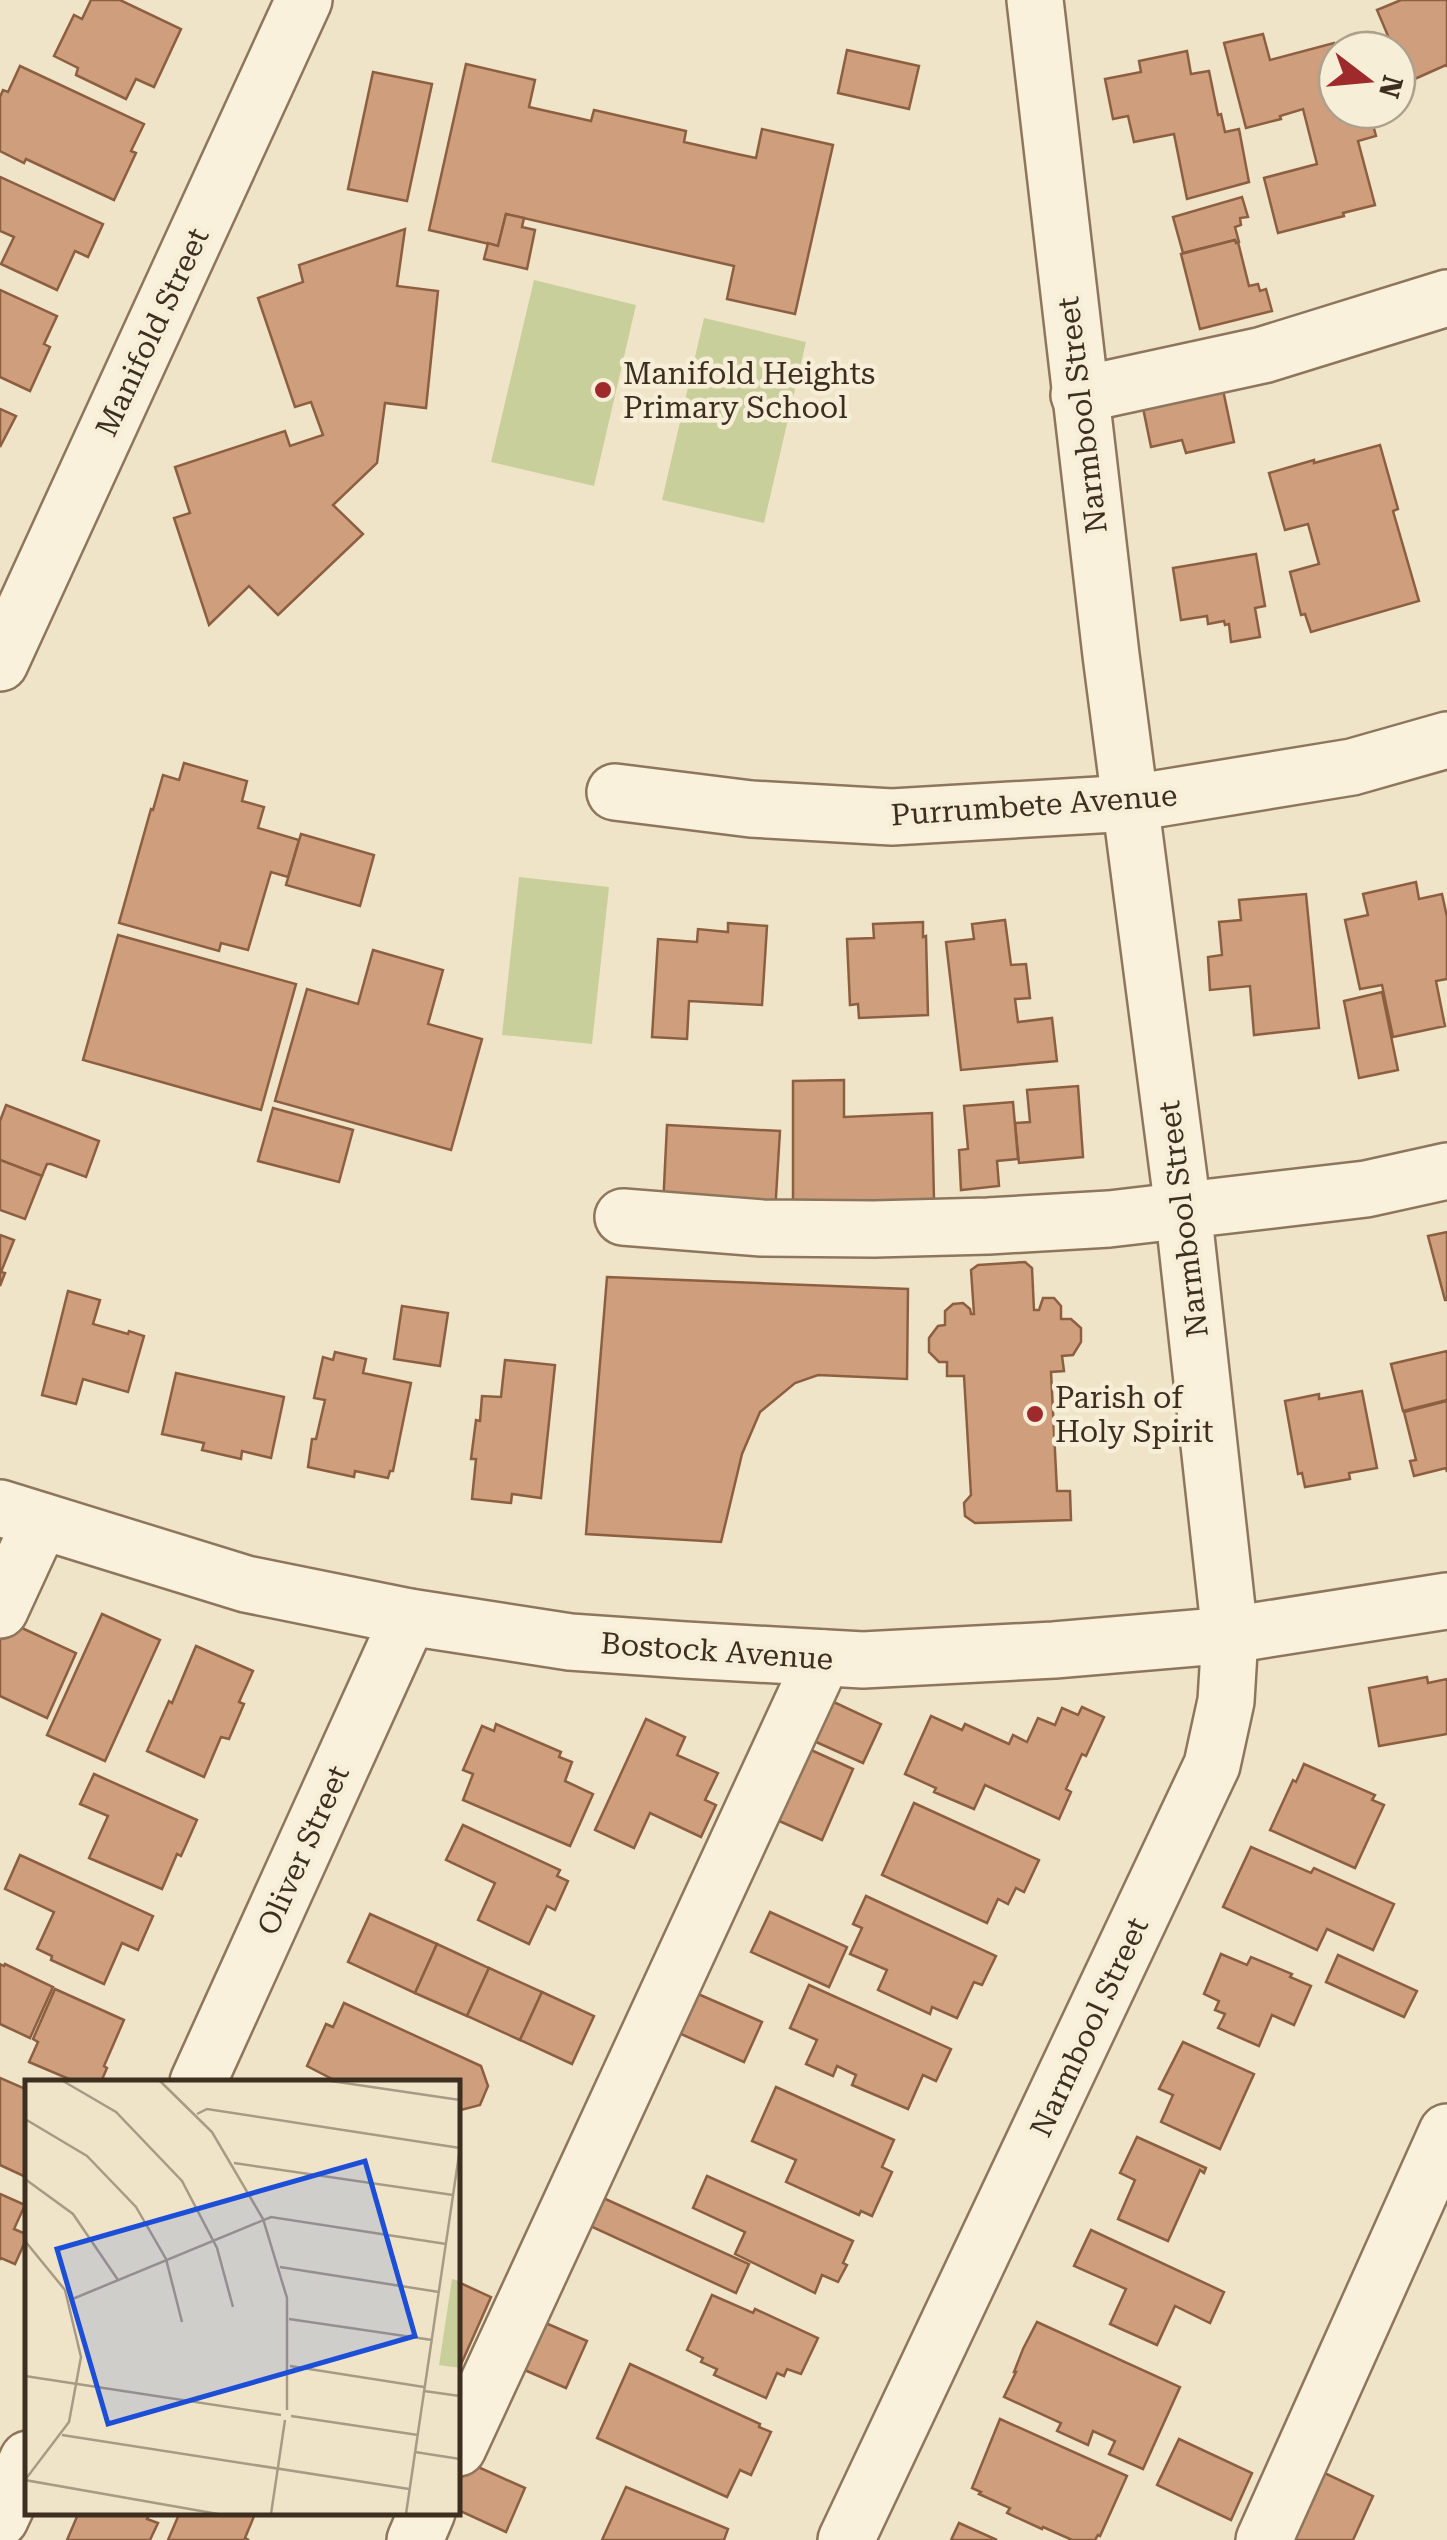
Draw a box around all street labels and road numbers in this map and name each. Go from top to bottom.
street label: Manifold Street [88,222,216,442]
street label: Narmbool Street [1050,295,1114,535]
street label: Purrumbete Avenue [890,778,1178,832]
street label: Narmbool Street [1151,1099,1215,1339]
street label: Bostock Avenue [599,1625,835,1677]
street label: Oliver Street [250,1760,356,1940]
street label: Narmbool Street [1023,1912,1155,2142]

